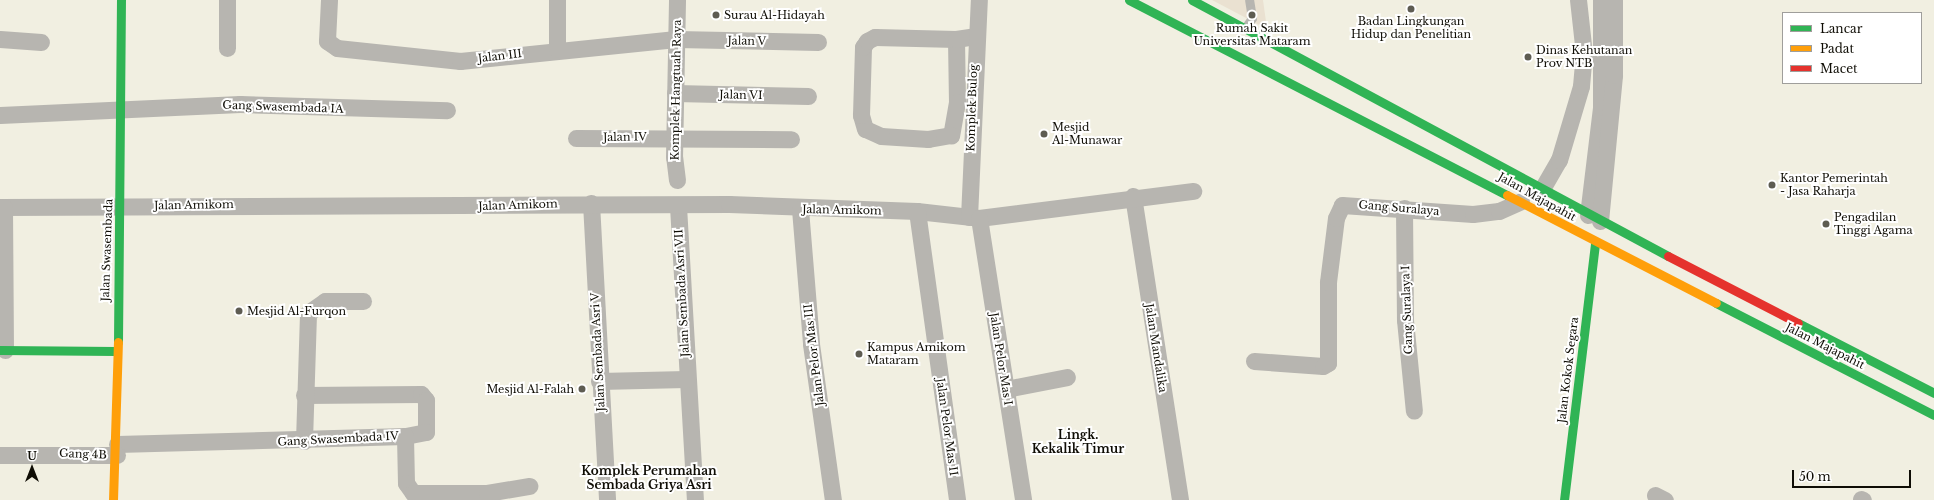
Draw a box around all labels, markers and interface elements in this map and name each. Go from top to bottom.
marker: Badan Lingkungan Hidup dan Penelitian [1406,4,1416,14]
place label: Surau Al-Hidayah [724,8,825,22]
marker: Rumah Sakit Universitas Mataram [1246,9,1258,21]
marker: Surau Al-Hidayah [711,10,721,20]
legend [1782,12,1922,84]
place label: Badan Lingkungan Hidup dan Penelitian [1351,15,1471,41]
street label: Komplek Hangtuah Raya [668,19,684,161]
text: Lancar [1820,21,1862,36]
place label: Rumah Sakit Universitas Mataram [1193,22,1311,48]
street label: Jalan V [727,34,767,48]
text: Padat [1820,41,1854,56]
place label: Dinas Kehutanan Prov NTB [1536,44,1632,70]
street label: Jalan III [477,47,523,65]
marker: Dinas Kehutanan Prov NTB [1523,52,1533,62]
text: Macet [1820,61,1858,76]
street label: Komplek Bulog [964,64,980,152]
street label: Jalan VI [719,88,763,102]
street label: Gang Swasembada IA [222,98,344,116]
place label: Mesjid Al-Munawar [1052,121,1122,147]
marker: Mesjid Al-Munawar [1039,129,1049,139]
street label: Jalan IV [603,130,647,144]
street label: Jalan Majapahit [1496,170,1578,224]
place label: Kantor Pemerintah - Jasa Raharja [1780,172,1888,198]
marker: Kantor Pemerintah - Jasa Raharja [1767,180,1777,190]
street label: Jalan Amikom [478,197,558,213]
street label: Jalan Swasembada [99,198,115,302]
street label: Jalan Amikom [154,198,234,212]
street label: Gang Suralaya [1358,198,1440,218]
street label: Jalan Amikom [802,203,882,217]
place label: Pengadilan Tinggi Agama [1834,211,1913,237]
marker: Pengadilan Tinggi Agama [1821,219,1831,229]
street label: Jalan Sembada Asri VII [672,228,692,358]
street label: Gang Suralaya I [1399,265,1415,355]
street label: Jalan Sembada Asri V [588,292,608,412]
street label: Jalan Pelor Mas III [801,303,827,407]
street label: Jalan Mandalika [1142,303,1170,393]
place label: Mesjid Al-Furqon [247,304,347,318]
marker: Mesjid Al-Furqon [234,306,244,316]
street label: Jalan Pelor Mas I [987,312,1015,406]
street label: Jalan Kokok Segara [1555,316,1581,424]
street label: Jalan Majapahit [1783,320,1867,372]
place label: Kampus Amikom Mataram [867,341,966,367]
marker: Kampus Amikom Mataram [854,349,864,359]
street label: Jalan Pelor Mas II [934,377,960,477]
place label: Mesjid Al-Falah [486,382,574,396]
marker: Mesjid Al-Falah [577,384,587,394]
district label: Lingk. Kekalik Timur [1031,428,1125,456]
street label: Gang Swasembada IV [277,429,399,449]
street label: Gang 4B [59,447,107,461]
north arrow [12,448,52,488]
text: U [27,449,37,463]
scale bar [1794,462,1913,488]
district label: Komplek Perumahan Sembada Griya Asri [581,464,717,492]
text: 50 m [1799,469,1831,484]

